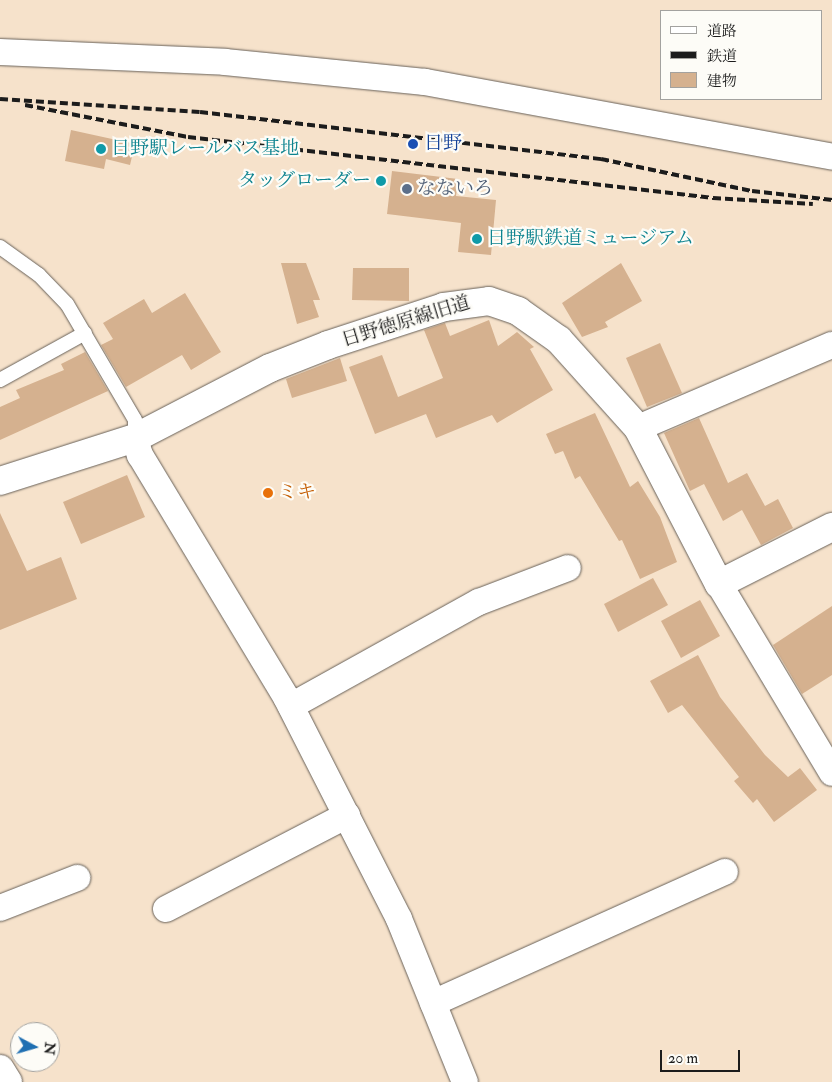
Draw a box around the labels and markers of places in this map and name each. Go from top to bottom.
place label: 日野 [424,133,462,155]
marker: 日野 [406,137,420,151]
place label: 日野駅レールバス基地 [111,138,301,160]
marker: 日野駅レールバス基地 [95,143,107,155]
place label: タッグローダー [238,170,371,192]
marker: タッグローダー [375,175,387,187]
place label: なないろ [417,178,493,200]
marker: なないろ [401,183,413,195]
place label: 日野駅鉄道ミュージアム [487,228,696,250]
marker: 日野駅鉄道ミュージアム [471,233,483,245]
place label: ミキ [278,482,316,504]
marker: ミキ [262,487,274,499]

